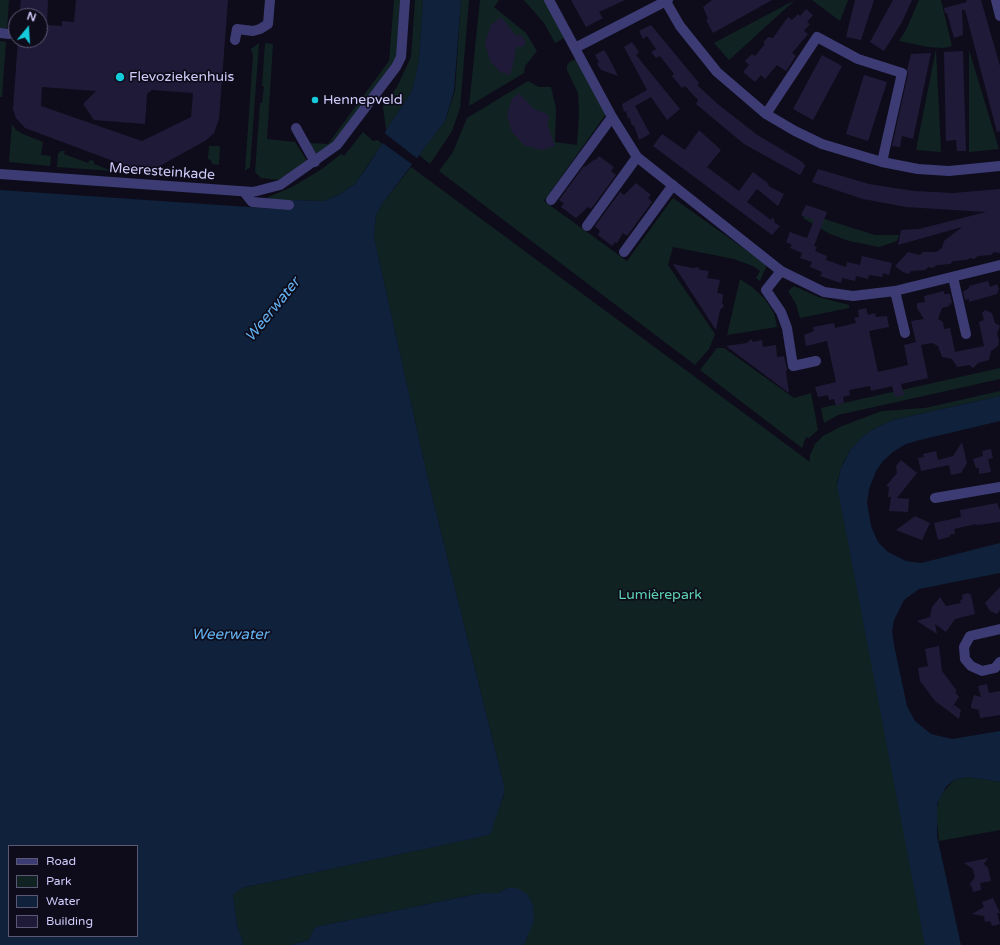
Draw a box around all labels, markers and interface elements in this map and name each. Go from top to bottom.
north arrow [8,8,48,48]
text: N [25,10,38,25]
place label: Flevoziekenhuis [129,69,234,85]
marker: Flevoziekenhuis [114,71,126,83]
place label: Hennepveld [323,92,403,108]
marker: Hennepveld [310,95,320,105]
street label: Meeresteinkade [108,160,216,184]
water label: Weerwater [242,274,304,346]
park label: Lumièrepark [618,587,702,603]
water label: Weerwater [191,626,269,644]
legend [8,845,138,937]
text: Road [46,854,76,868]
text: Park [46,874,72,888]
text: Water [46,894,80,908]
text: Building [46,914,93,928]

